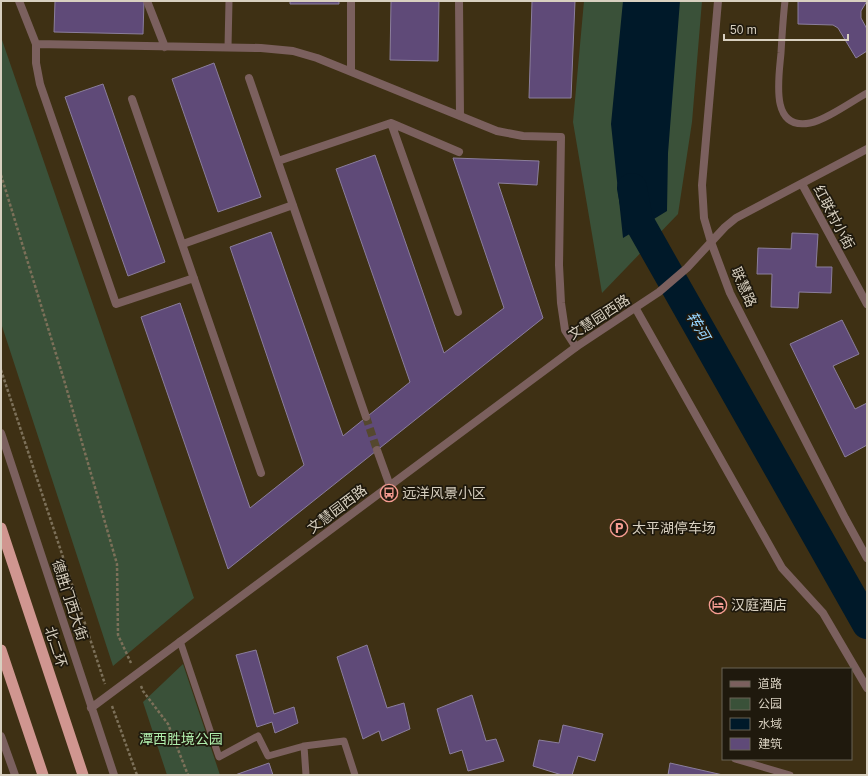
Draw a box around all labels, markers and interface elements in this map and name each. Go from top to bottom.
scale bar [724,16,848,42]
text: 50 m [730,23,757,37]
street label: 红联村小街 [811,182,857,252]
street label: 联慧路 [728,265,760,309]
street label: 文慧园西路 [565,291,633,343]
water label: 转河 [684,309,715,346]
street label: 文慧园西路 [304,482,370,536]
bus stop icon: 远洋风景小区 [379,483,399,503]
place label: 远洋风景小区 [402,485,486,501]
parking icon: 太平湖停车场 [609,518,629,538]
place label: 太平湖停车场 [632,520,716,536]
street label: 德胜门西大街 [49,558,91,642]
hotel icon: 汉庭酒店 [708,595,728,615]
place label: 汉庭酒店 [731,597,787,613]
street label: 北二环 [42,625,70,669]
legend [722,668,852,760]
text: 道路 [758,677,782,691]
text: 公园 [758,697,782,711]
text: 水域 [758,717,782,731]
park label: 潭西胜境公园 [139,731,223,747]
text: 建筑 [758,737,782,751]

